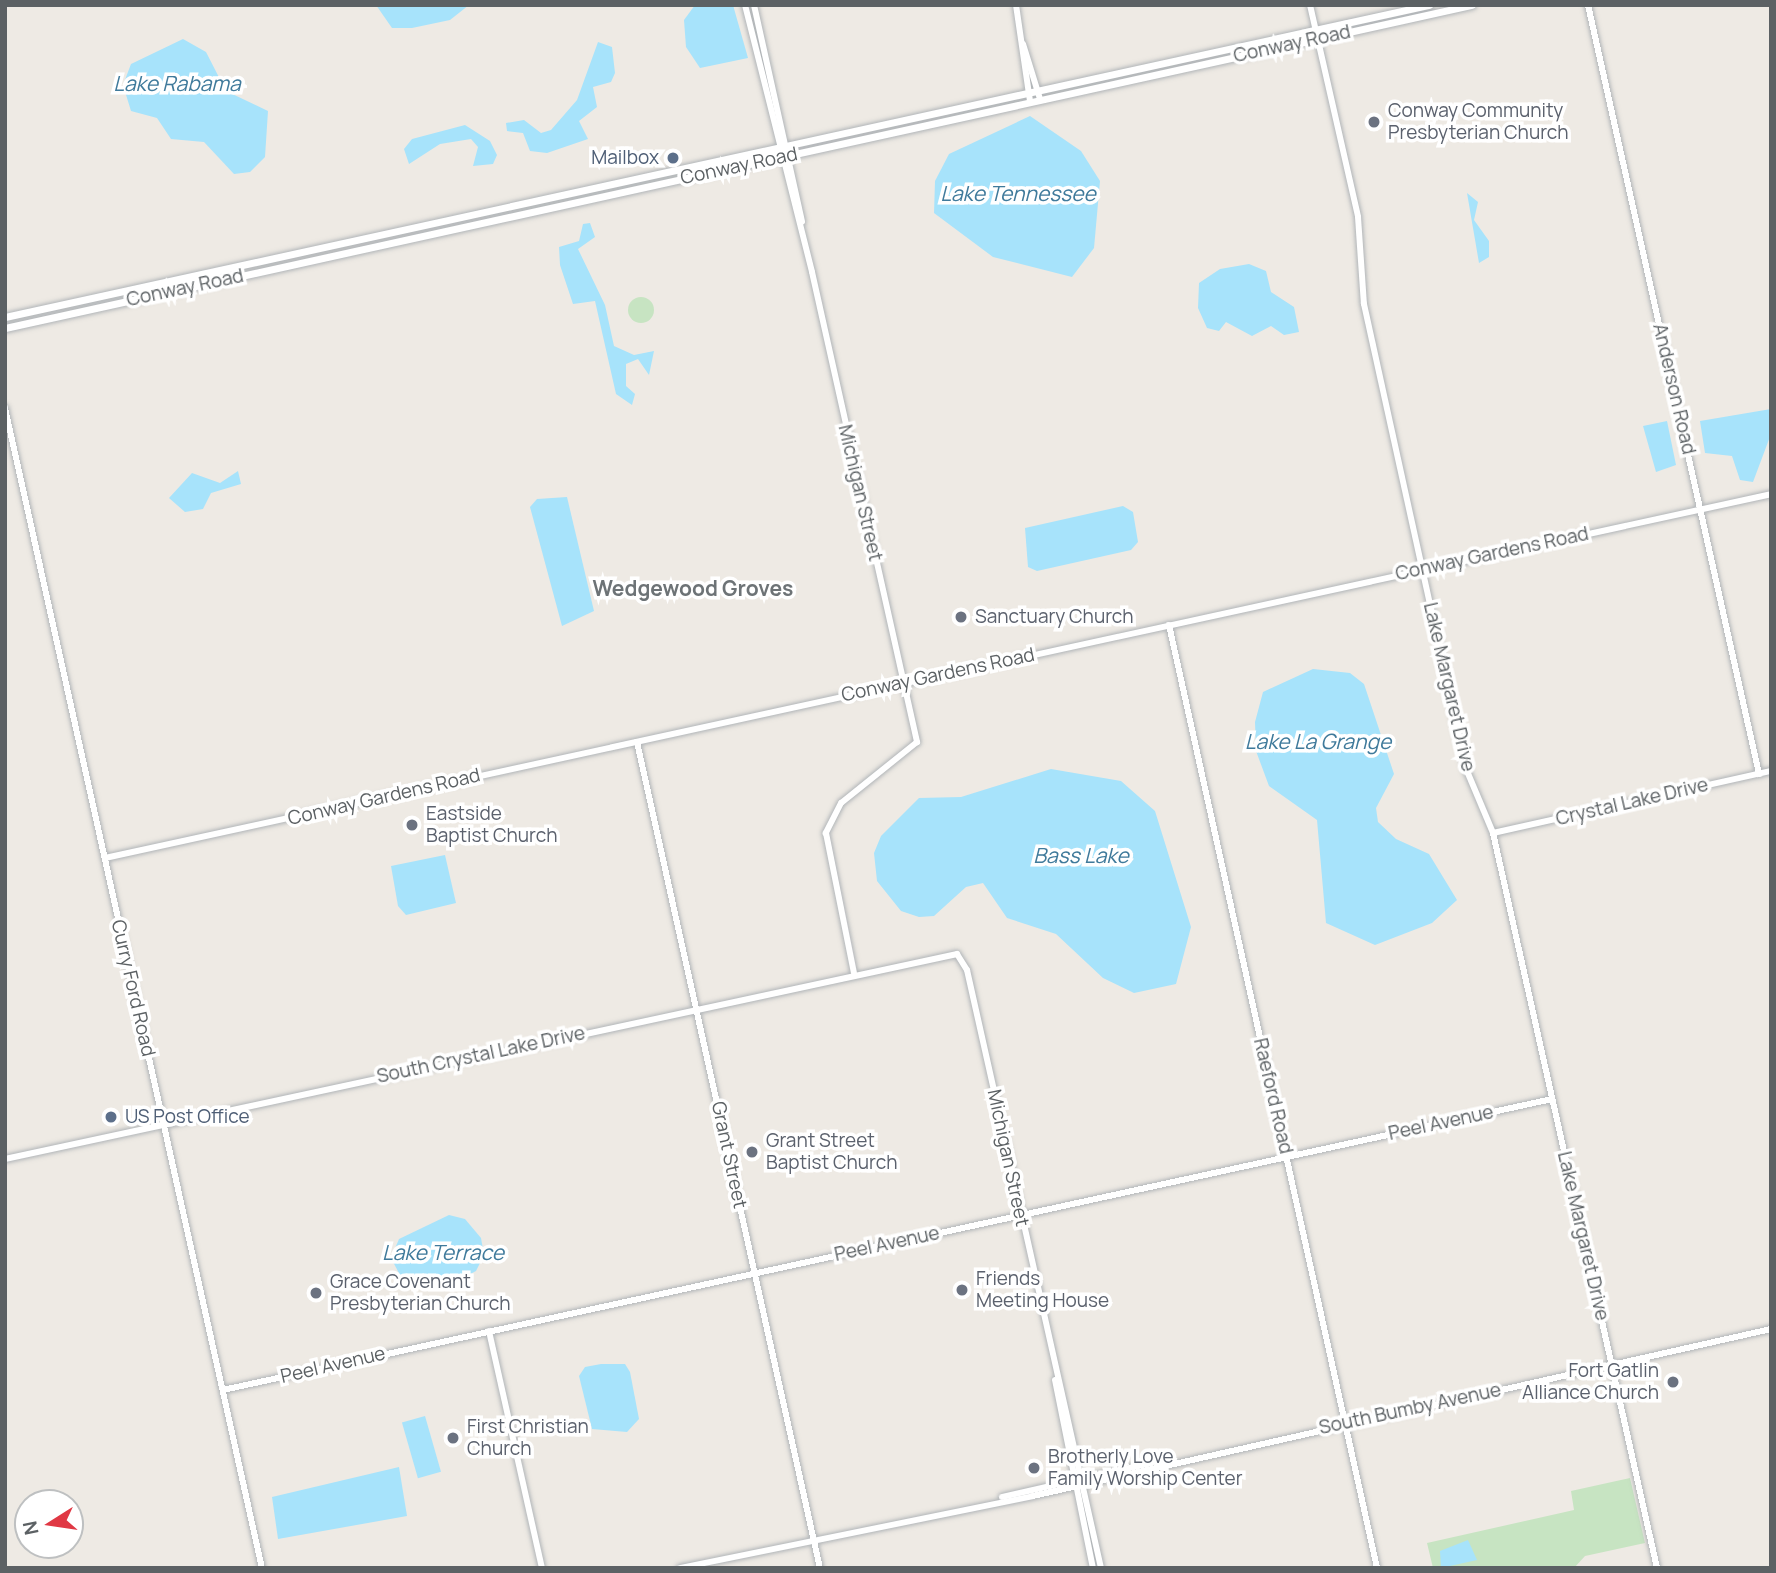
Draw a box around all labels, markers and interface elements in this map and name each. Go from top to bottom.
street label: Conway Road [1231,20,1353,68]
water label: Lake Rabama [113,70,241,96]
place label: Conway Community Presbyterian Church [1388,100,1569,144]
marker: Conway Community Presbyterian Church [1366,114,1382,130]
street label: Conway Road [678,142,800,190]
place label: Mailbox [591,147,659,169]
marker: Mailbox [665,150,681,166]
water label: Lake Tennessee [940,180,1096,206]
street label: Conway Road [124,264,246,312]
street label: Anderson Road [1648,321,1700,457]
street label: Michigan Street [833,423,887,563]
street label: Conway Gardens Road [1393,522,1591,586]
district label: Wedgewood Groves [593,575,793,601]
street label: Lake Margaret Drive [1418,600,1480,774]
place label: Sanctuary Church [975,606,1134,628]
marker: Sanctuary Church [953,609,969,625]
street label: Conway Gardens Road [839,643,1037,707]
water label: Lake La Grange [1245,728,1391,754]
street label: Conway Gardens Road [286,764,482,830]
street label: Crystal Lake Drive [1554,773,1710,831]
place label: Eastside Baptist Church [426,803,558,847]
marker: Eastside Baptist Church [404,817,420,833]
water label: Bass Lake [1033,842,1129,868]
street label: Curry Ford Road [106,917,160,1059]
street label: South Crystal Lake Drive [375,1022,587,1088]
street label: Raeford Road [1249,1036,1297,1156]
street label: Michigan Street [982,1087,1034,1229]
street label: Grant Street [707,1099,751,1211]
street label: Peel Avenue [1386,1101,1496,1145]
place label: US Post Office [125,1106,250,1128]
marker: US Post Office [103,1109,119,1125]
place label: Grant Street Baptist Church [766,1130,898,1174]
marker: Grant Street Baptist Church [744,1144,760,1160]
street label: Lake Margaret Drive [1552,1149,1614,1323]
street label: Peel Avenue [832,1222,942,1266]
water label: Lake Terrace [382,1239,504,1265]
place label: Friends Meeting House [976,1268,1109,1312]
place label: Grace Covenant Presbyterian Church [330,1271,511,1315]
marker: Friends Meeting House [954,1282,970,1298]
marker: Grace Covenant Presbyterian Church [308,1285,324,1301]
street label: Peel Avenue [278,1342,388,1388]
place label: Fort Gatlin Alliance Church [1522,1360,1659,1404]
marker: Fort Gatlin Alliance Church [1665,1374,1681,1390]
street label: South Bumby Avenue [1317,1379,1503,1439]
place label: First Christian Church [467,1416,589,1460]
marker: First Christian Church [445,1430,461,1446]
place label: Brotherly Love Family Worship Center [1048,1446,1243,1490]
marker: Brotherly Love Family Worship Center [1026,1460,1042,1476]
north arrow [14,1489,84,1559]
text: N [16,1519,45,1537]

